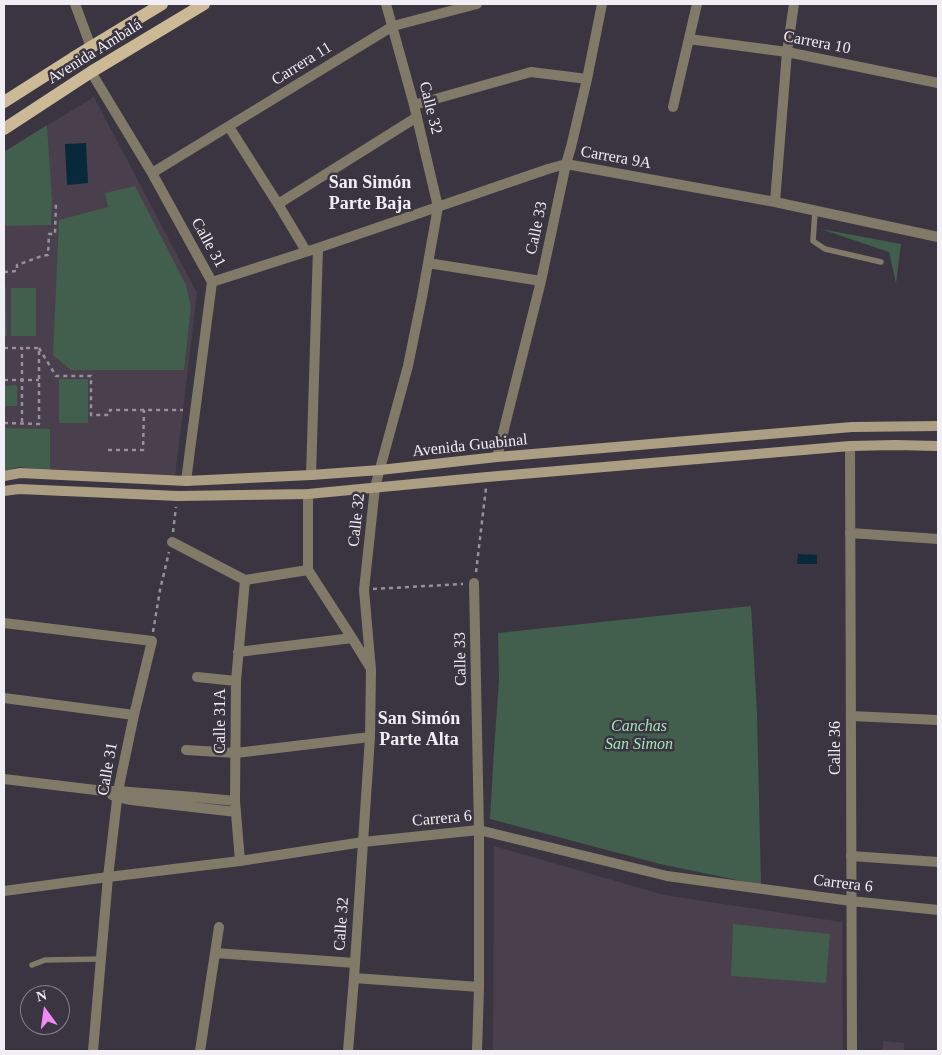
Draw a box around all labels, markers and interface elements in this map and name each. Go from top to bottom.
street label: Avenida Ambalá [44,15,146,89]
street label: Carrera 10 [782,27,852,59]
street label: Carrera 11 [268,38,336,90]
street label: Calle 32 [414,80,446,136]
street label: Carrera 9A [579,142,653,174]
district label: San Simón Parte Baja [329,172,411,214]
street label: Calle 33 [522,200,552,256]
street label: Calle 31 [187,215,229,271]
street label: Avenida Guabinal [411,430,529,462]
street label: Calle 32 [345,492,369,548]
street label: Calle 33 [451,632,471,686]
street label: Calle 31A [211,688,231,754]
district label: San Simón Parte Alta [378,708,460,751]
park label: Canchas San Simon [605,717,673,755]
street label: Calle 36 [826,721,846,775]
street label: Calle 31 [94,741,122,797]
street label: Carrera 6 [411,807,473,831]
street label: Carrera 6 [812,871,874,897]
street label: Calle 32 [331,897,353,951]
north arrow [20,985,70,1035]
text: N [35,987,48,1004]

